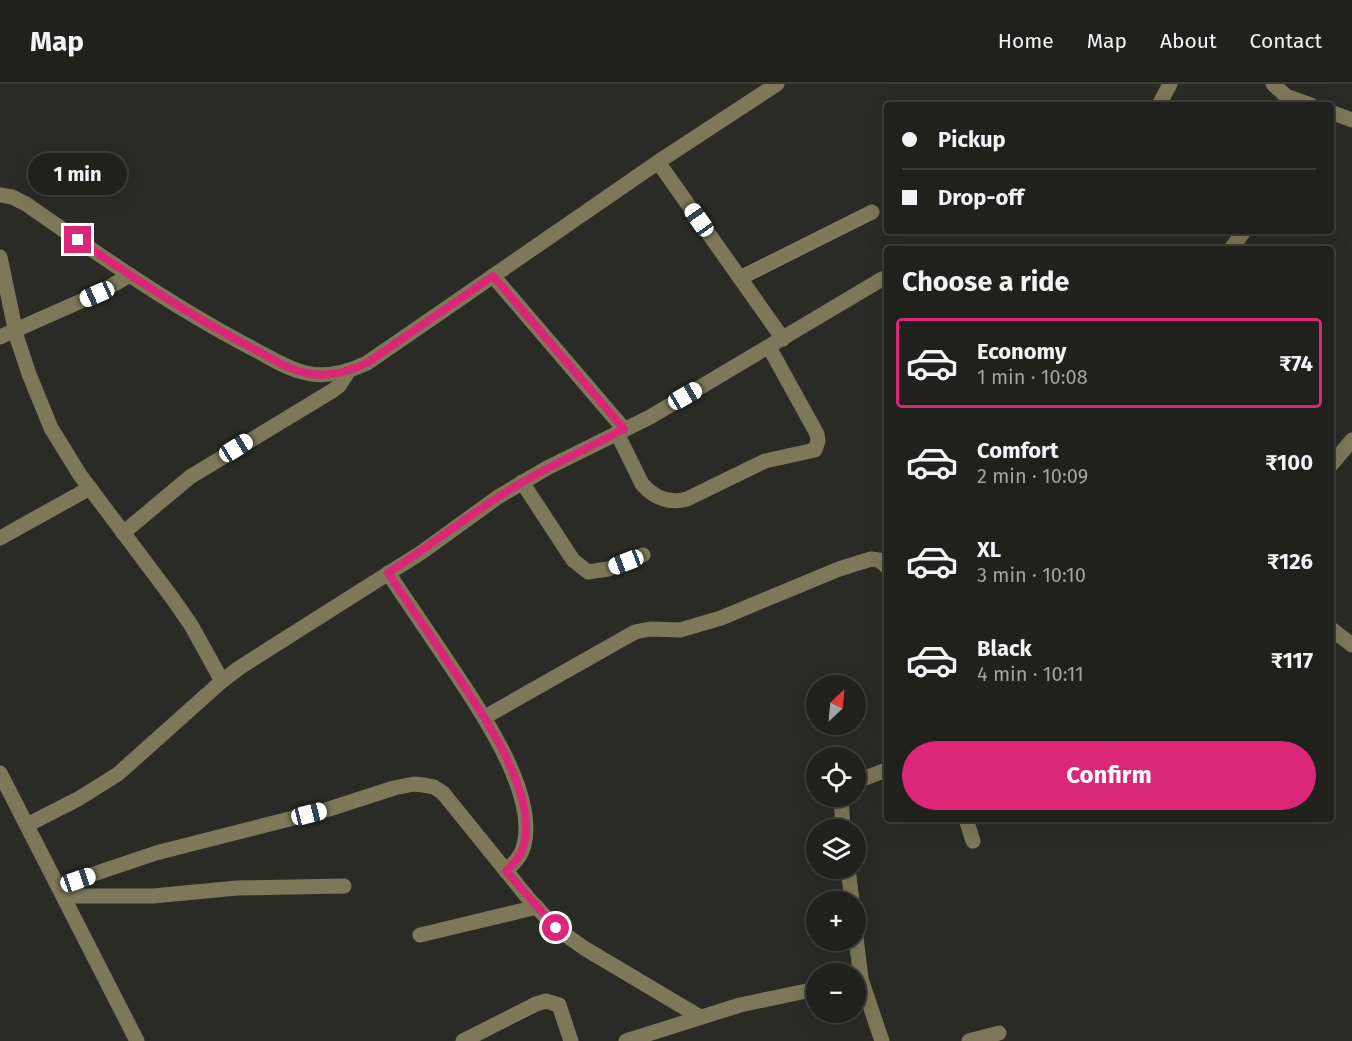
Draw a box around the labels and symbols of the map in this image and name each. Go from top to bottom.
callout: 1 min [28,153,128,195]
car [681,200,717,240]
route end [64,226,91,253]
car [77,278,117,310]
car [665,379,705,413]
car [216,431,256,465]
car [606,547,646,577]
north arrow [806,675,866,735]
car [289,801,329,827]
car [58,866,98,894]
route start [542,914,569,941]

